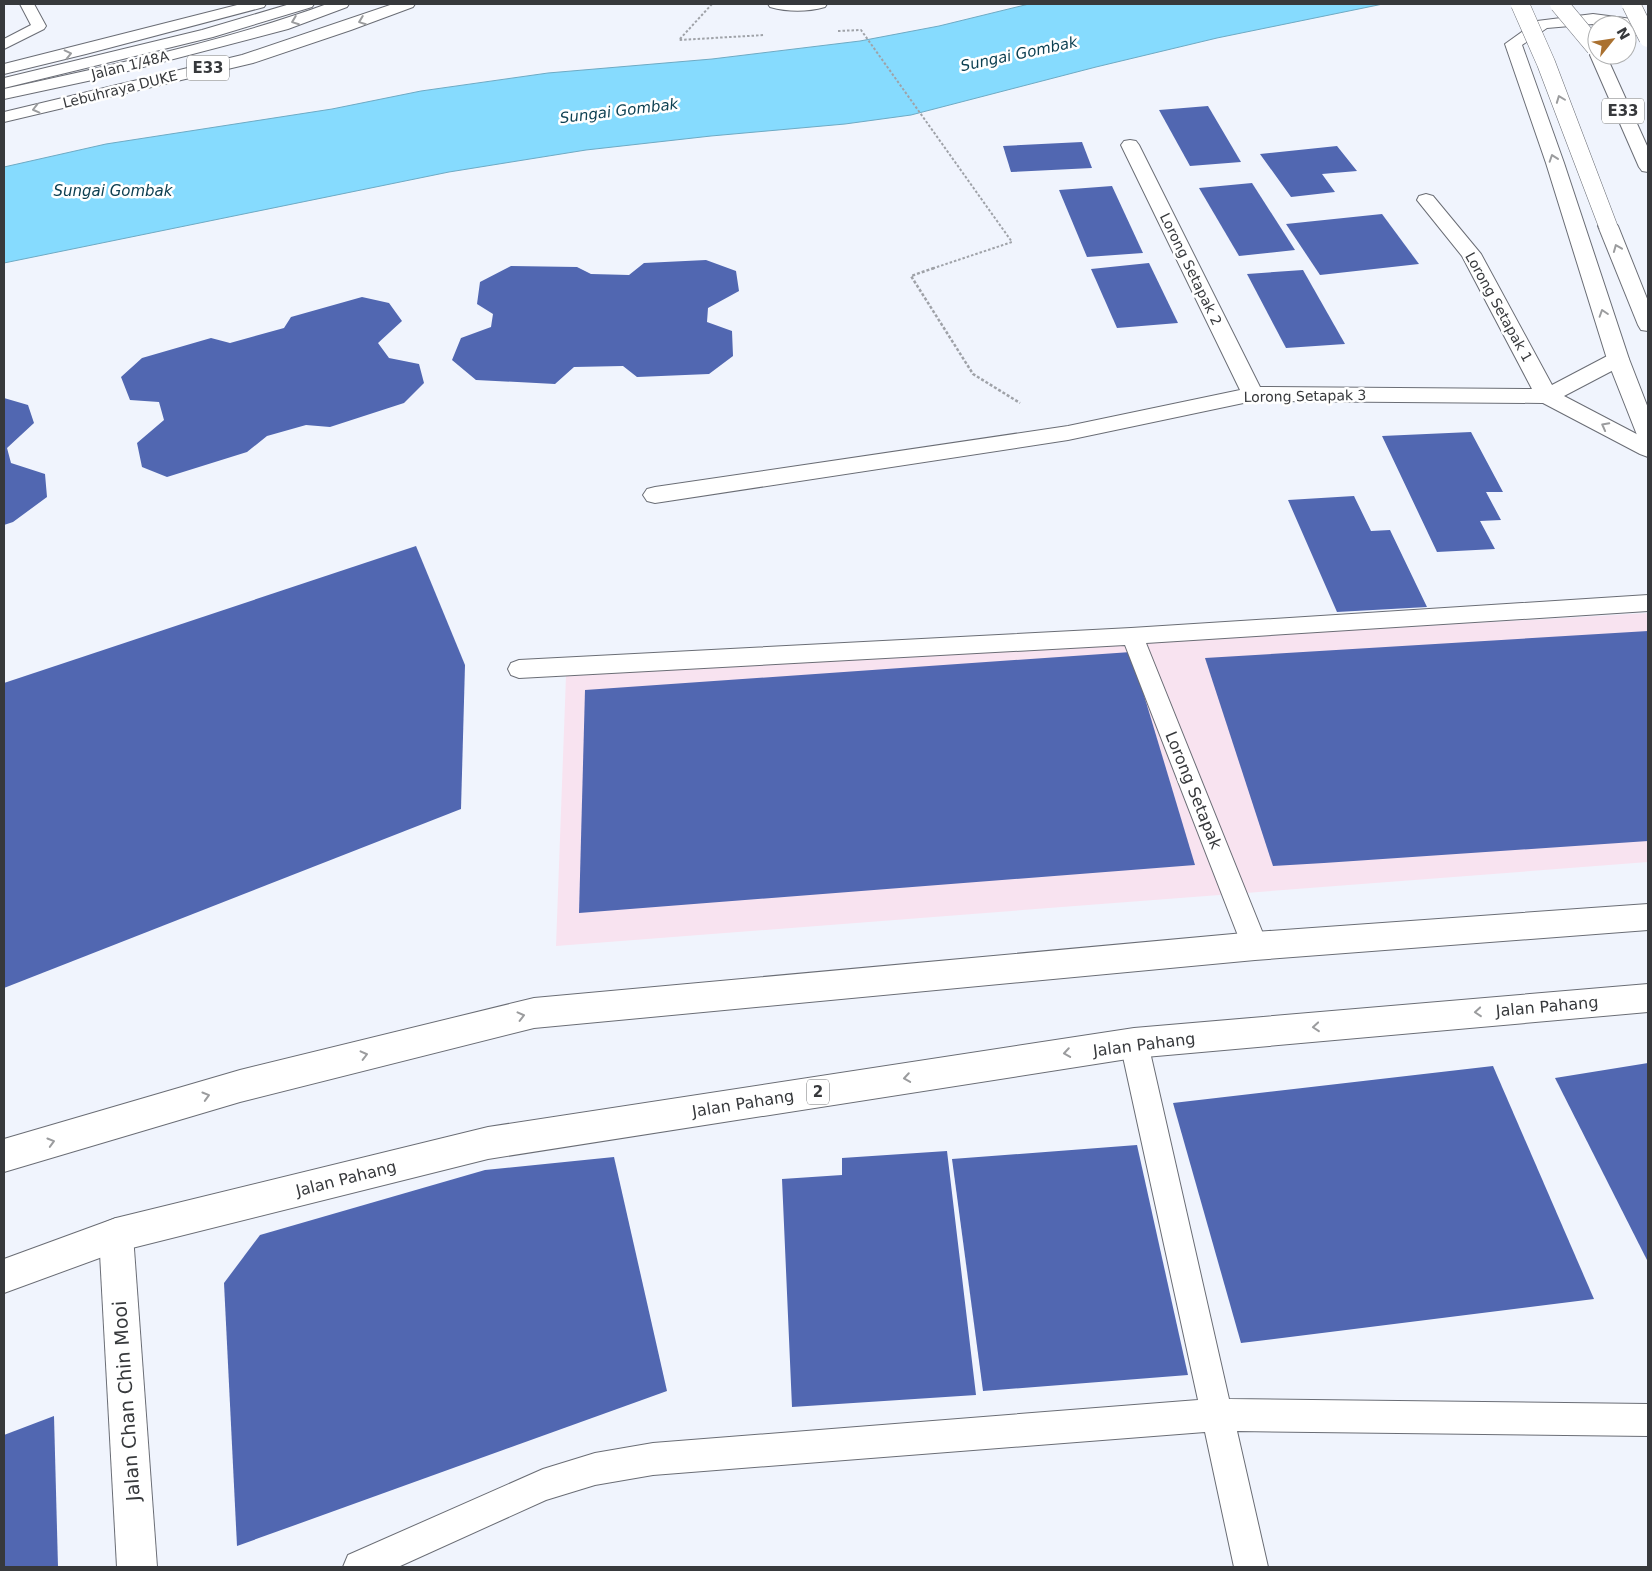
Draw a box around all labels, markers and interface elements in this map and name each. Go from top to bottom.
one-way arrow [291,15,300,25]
one-way arrow [358,15,366,25]
north arrow [1587,15,1637,65]
text: N [1613,24,1633,43]
water label: Sungai Gombak [959,33,1080,75]
street label: Jalan 1/48A [89,48,171,83]
one-way arrow [64,49,73,60]
road number: E33 [187,56,229,80]
street label: Lebuhraya DUKE [61,67,179,111]
water label: Sungai Gombak [559,95,680,127]
one-way arrow [1556,95,1566,104]
road number: E33 [1602,98,1644,124]
one-way arrow [32,103,41,114]
one-way arrow [1549,154,1559,163]
water label: Sungai Gombak [54,182,174,200]
street label: Lorong Setapak 2 [1157,210,1225,328]
one-way arrow [1613,244,1623,252]
street label: Lorong Setapak 1 [1462,249,1536,365]
one-way arrow [1599,309,1609,317]
street label: Lorong Setapak 3 [1243,387,1367,405]
one-way arrow [1601,422,1610,432]
street label: Lorong Setapak [1161,729,1226,852]
street label: Jalan Pahang [1494,993,1599,1021]
one-way arrow [1473,1007,1481,1018]
one-way arrow [517,1011,526,1022]
one-way arrow [1311,1021,1319,1032]
street label: Jalan Pahang [1091,1029,1196,1060]
one-way arrow [1063,1048,1072,1058]
one-way arrow [359,1050,368,1061]
one-way arrow [902,1072,910,1083]
road number: 2 [807,1080,829,1104]
street label: Jalan Pahang [690,1086,795,1121]
one-way arrow [202,1092,210,1102]
one-way arrow [46,1138,54,1148]
street label: Jalan Pahang [293,1157,398,1200]
street label: Jalan Chan Chin Mooi [108,1300,144,1503]

